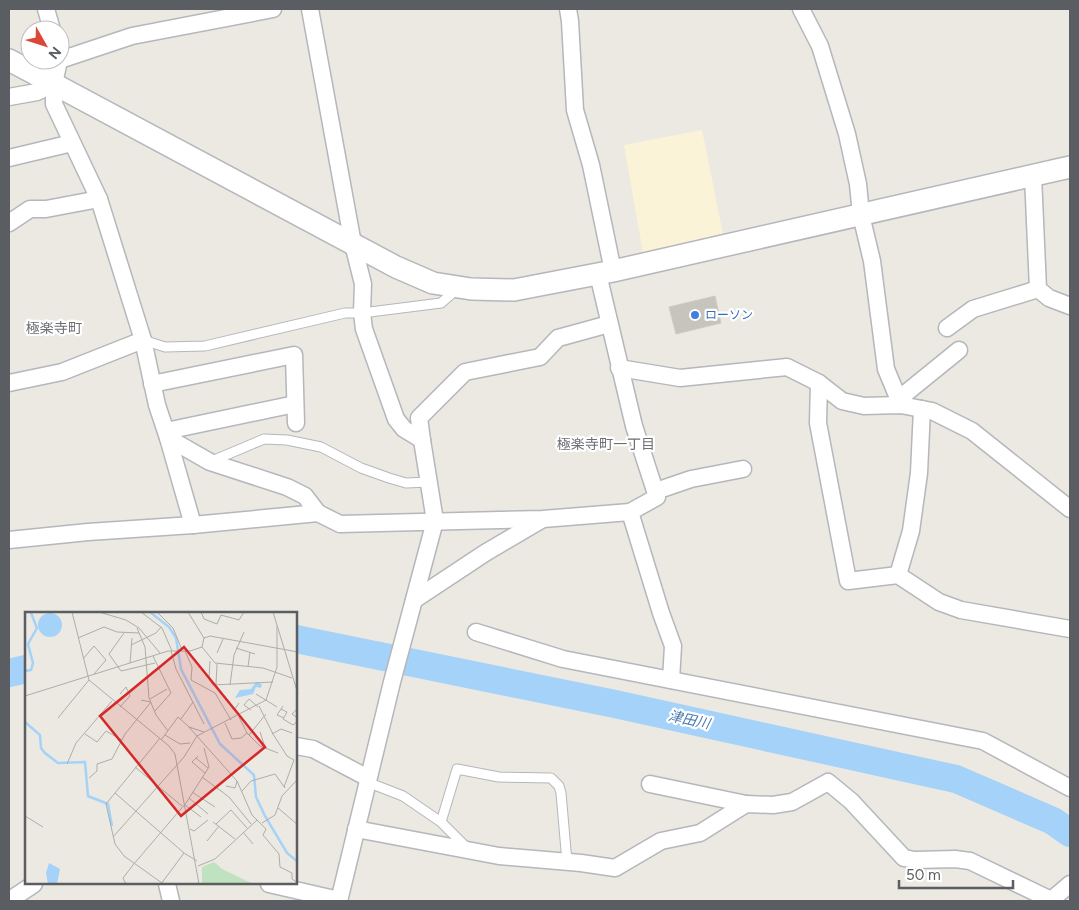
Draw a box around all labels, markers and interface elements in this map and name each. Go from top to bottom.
north arrow [20,20,70,70]
text: N [45,43,65,62]
place label: ローソン [705,308,753,322]
marker: ローソン [689,309,701,321]
district label: 極楽寺町 [26,320,82,337]
district label: 極楽寺町一丁目 [557,436,655,453]
inset map [25,612,298,885]
water label: 津田川 [667,707,713,733]
scale bar [899,858,1013,890]
text: 50 m [906,866,941,884]

